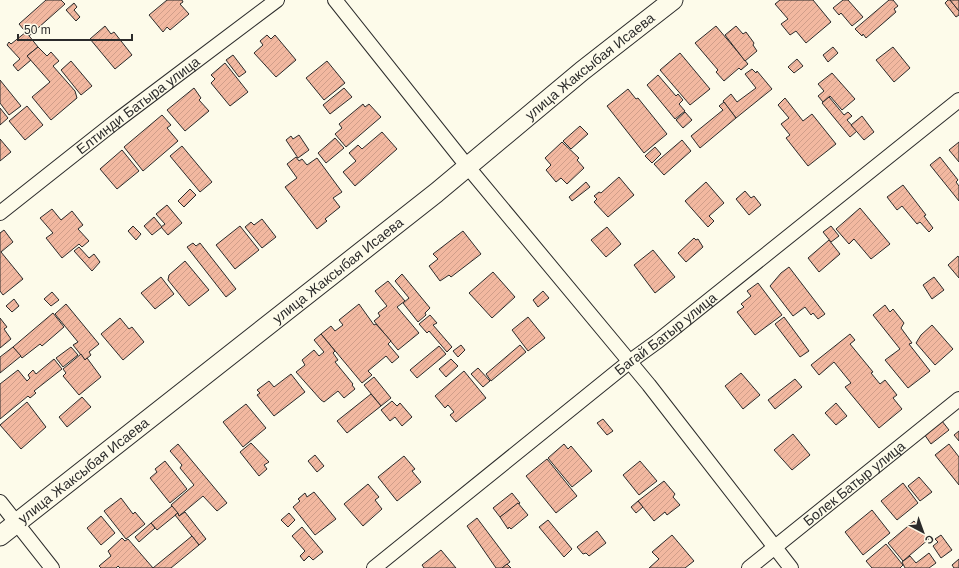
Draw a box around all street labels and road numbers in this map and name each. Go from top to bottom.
street label: улица Жаксыбая Исаева [522,9,658,123]
street label: Елтинди Батыра улица [73,53,203,157]
street label: улица Жаксыбая Исаева [270,214,406,326]
street label: Багай Батыр улица [611,289,720,378]
street label: улица Жаксыбая Исаева [15,414,152,527]
street label: Болек Батыр улица [800,437,908,529]

